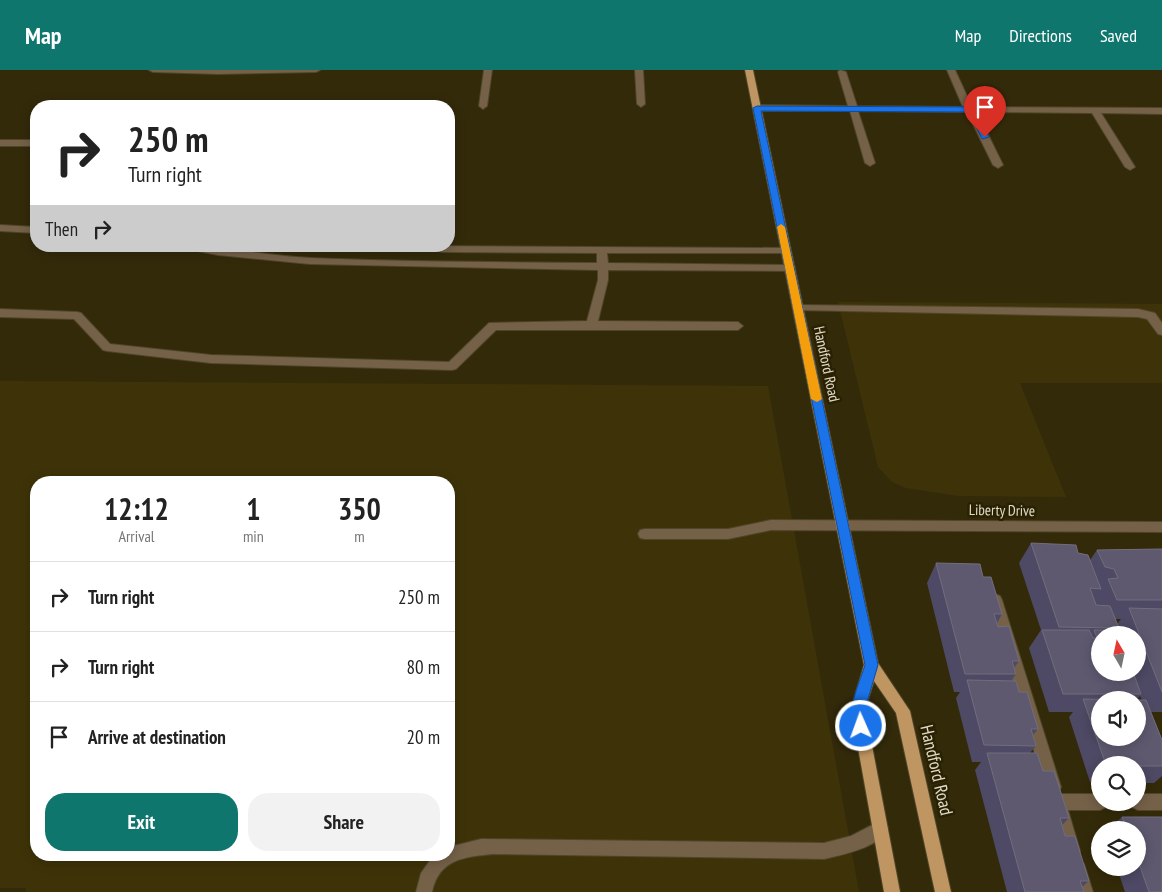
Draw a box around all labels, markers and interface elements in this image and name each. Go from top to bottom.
text: Map [25,20,62,51]
text: Map [955,24,981,47]
text: Directions [1009,24,1072,47]
text: Saved [1100,24,1137,47]
pin [964,86,1006,137]
icon: arrive [971,93,999,121]
text: 250 m [128,116,209,162]
icon: right [45,120,110,185]
text: Turn right [128,160,202,188]
icon: right [88,215,116,243]
text: Then [45,217,78,241]
street label: Handford Road [810,325,844,403]
text: 12:12 [104,489,169,528]
text: 1 [246,489,261,528]
text: 350 [338,489,381,528]
street label: Liberty Drive [969,500,1035,520]
text: Arrival [118,526,155,546]
text: min [243,526,264,546]
text: m [354,526,365,546]
icon: right [45,583,73,611]
text: Turn right [88,585,154,609]
text: 250 m [398,585,440,609]
north arrow [1091,626,1146,681]
map controls [1091,626,1146,876]
icon: right [45,653,73,681]
text: Turn right [88,655,154,679]
text: 80 m [407,655,440,679]
button: sound [1091,691,1146,746]
position arrow [834,699,886,751]
icon: arrive [45,723,73,751]
street label: Handford Road [915,723,959,817]
text: Arrive at destination [88,725,226,749]
text: 20 m [407,725,440,749]
button: search [1091,756,1146,811]
button: Exit [45,793,238,851]
button: Share [248,793,440,851]
button: layers [1091,821,1146,876]

